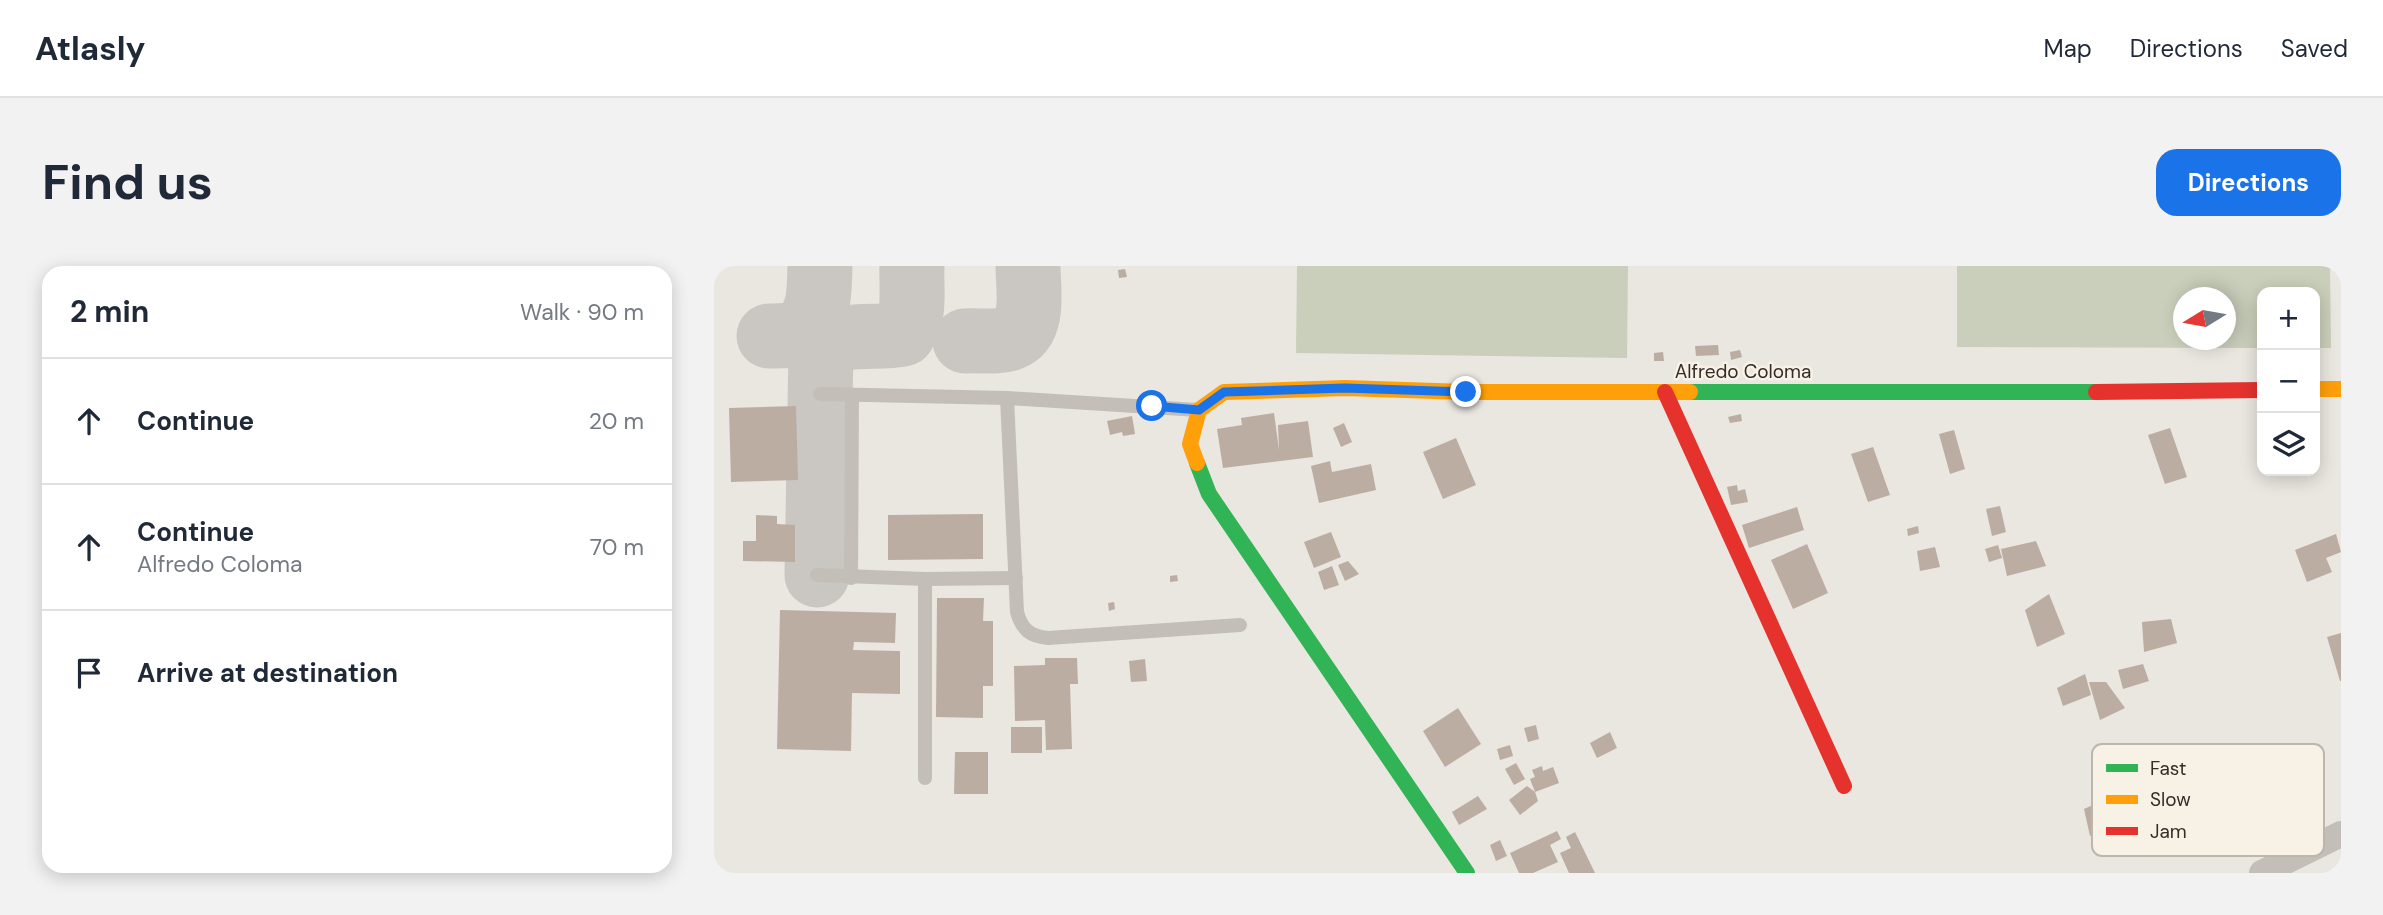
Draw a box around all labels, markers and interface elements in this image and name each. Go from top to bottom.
text: Atlasly [35,27,145,70]
text: Map [2044,33,2092,64]
text: Directions [2130,33,2243,64]
text: Saved [2281,33,2348,64]
button: Directions [2156,149,2341,216]
text: Find us [42,150,213,214]
north arrow [2173,287,2236,350]
map controls [2257,287,2320,476]
button: + [2257,287,2320,350]
text: 2 min [70,292,149,331]
text: Walk · 90 m [520,297,644,327]
button: − [2257,350,2320,413]
street label: Alfredo Coloma [1675,359,1811,384]
route end [1450,376,1481,407]
route start [1136,390,1167,421]
icon: ahead [70,402,108,440]
text: Continue [137,404,254,438]
text: 20 m [589,406,644,436]
button: layers [2257,413,2320,476]
text: Continue [137,515,254,549]
icon: ahead [70,528,108,566]
text: 70 m [590,532,644,562]
text: Alfredo Coloma [137,549,302,579]
icon: arrive [70,654,108,692]
text: Arrive at destination [137,656,398,690]
legend [2092,744,2324,856]
text: Fast [2150,756,2186,781]
text: Slow [2150,787,2191,812]
text: Jam [2150,819,2187,844]

